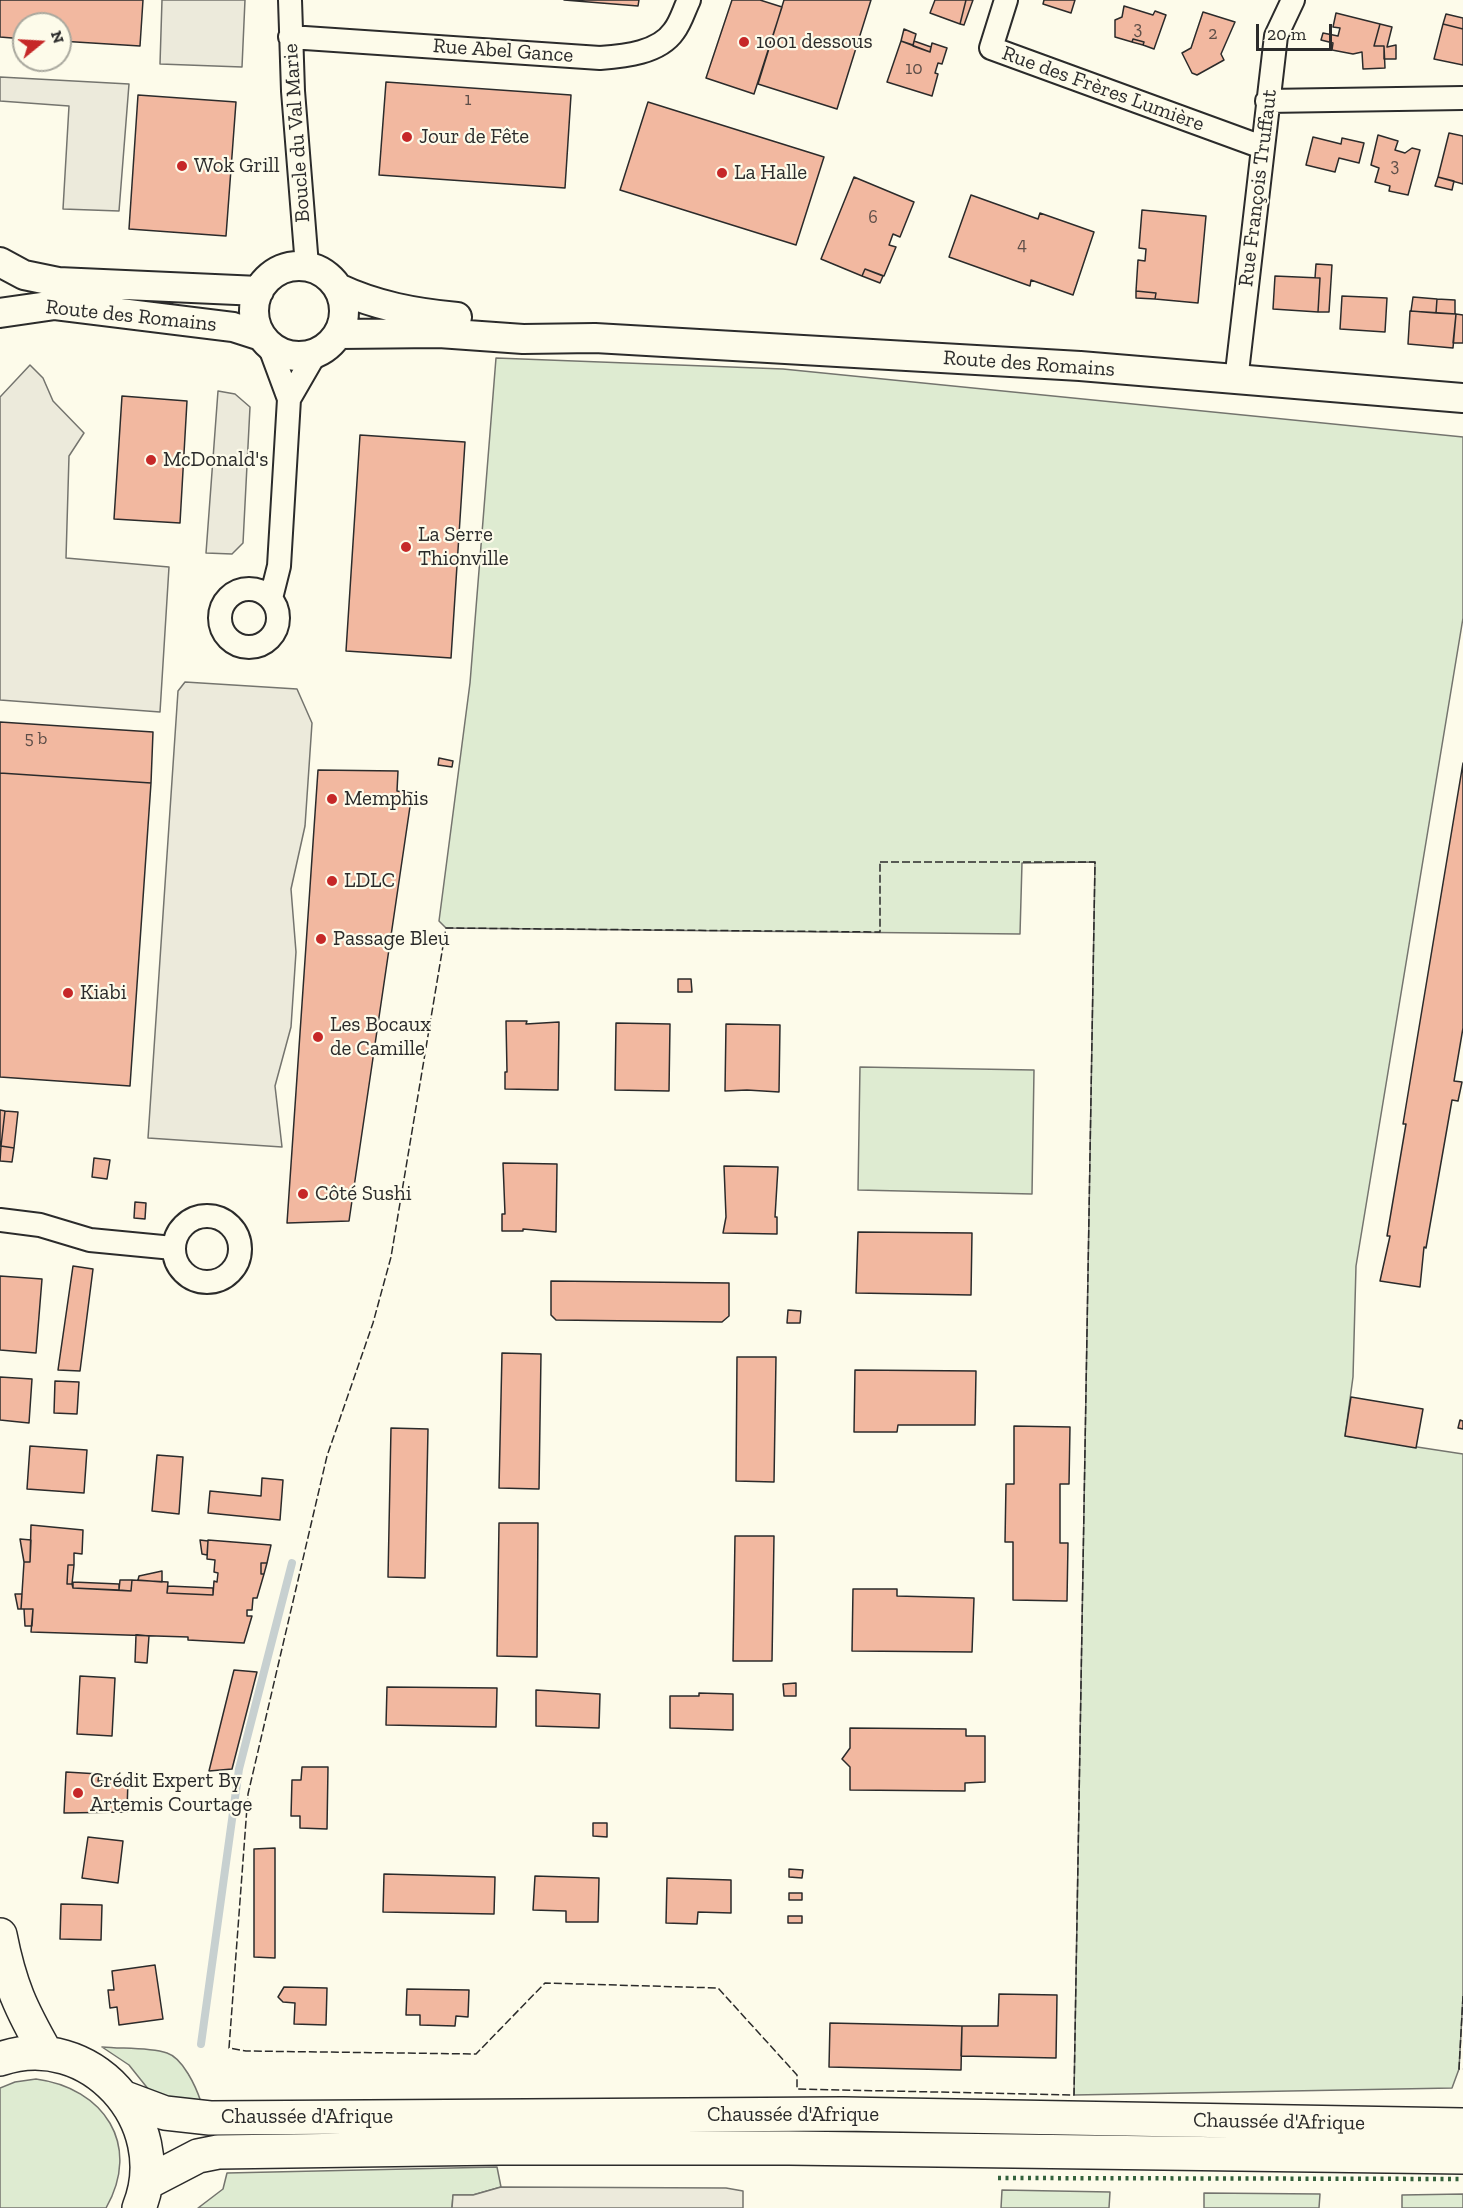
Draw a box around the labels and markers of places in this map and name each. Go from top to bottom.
place label: 1001 dessous [756,29,873,55]
marker: 1001 dessous [737,35,751,49]
place label: Jour de Fête [419,124,529,150]
marker: Jour de Fête [400,130,414,144]
place label: Wok Grill [194,153,279,179]
marker: Wok Grill [175,159,189,173]
place label: La Halle [734,160,807,186]
marker: La Halle [715,166,729,180]
place label: McDonald's [163,447,268,473]
marker: McDonald's [144,453,158,467]
place label: La Serre Thionville [418,522,509,572]
marker: La Serre Thionville [399,540,413,554]
place label: Memphis [344,786,428,812]
marker: Memphis [325,792,339,806]
place label: LDLC [344,868,395,894]
marker: LDLC [325,874,339,888]
place label: Passage Bleu [333,926,450,952]
marker: Passage Bleu [314,932,328,946]
place label: Kiabi [80,980,127,1006]
marker: Kiabi [61,986,75,1000]
place label: Les Bocaux de Camille [330,1012,431,1062]
marker: Les Bocaux de Camille [311,1030,325,1044]
place label: Côté Sushi [315,1181,412,1207]
marker: Côté Sushi [296,1187,310,1201]
place label: Crédit Expert By Artemis Courtage [90,1768,252,1818]
marker: Crédit Expert By Artemis Courtage [71,1786,85,1800]

